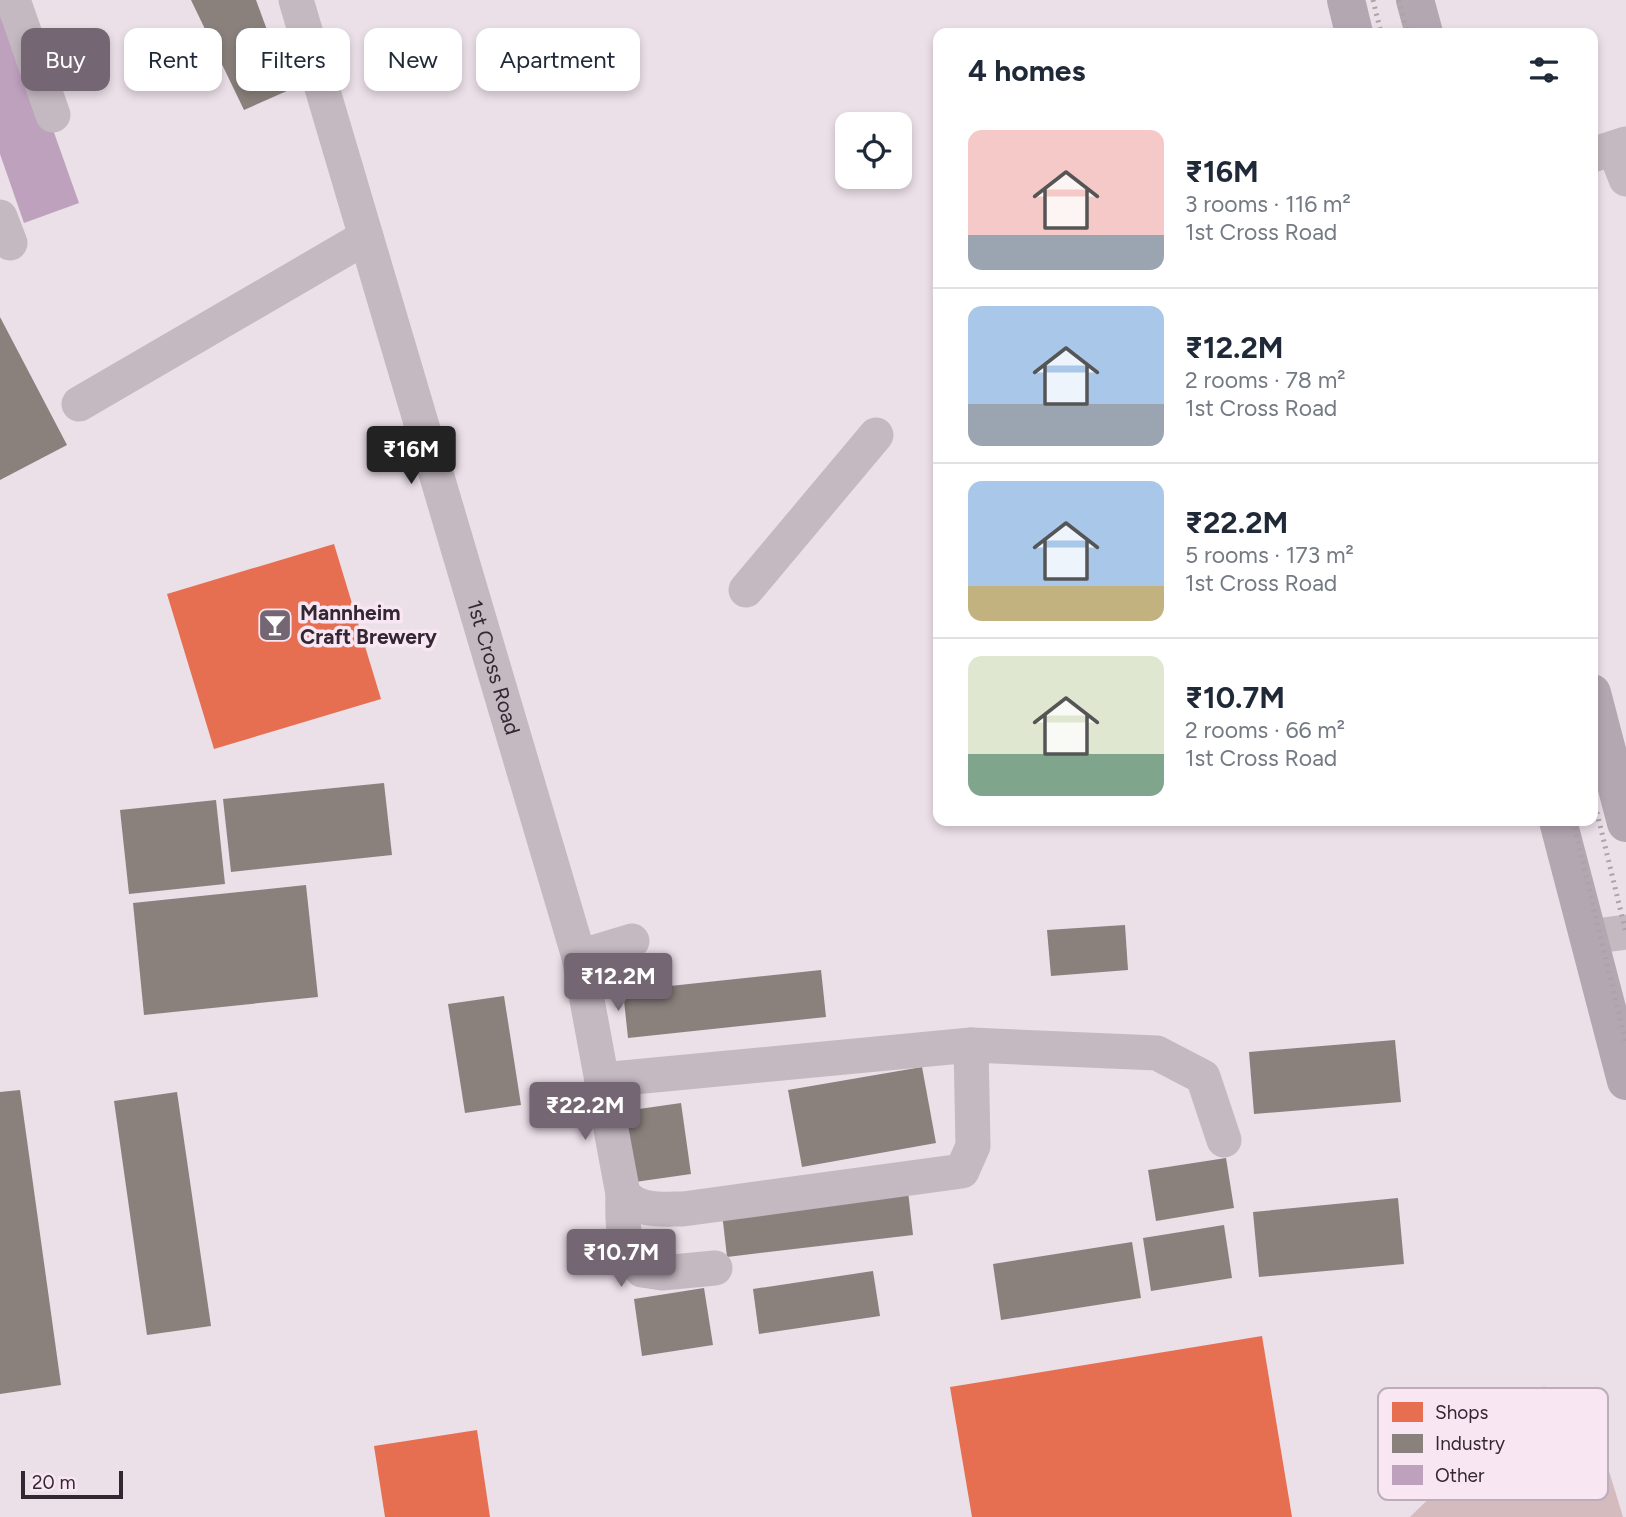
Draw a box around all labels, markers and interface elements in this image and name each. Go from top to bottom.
chip: Buy [21,28,110,91]
chip: Rent [124,28,222,91]
chip: Filters [236,28,350,91]
chip: New [364,28,462,91]
chip: Apartment [476,28,640,91]
icon: filters [1525,51,1563,89]
text: 4 homes [968,52,1085,89]
map controls [835,112,912,189]
button: locate [835,112,912,189]
text: ₹16M [1185,153,1259,190]
icon: home [1024,158,1108,242]
text: 3 rooms · 116 m² [1185,190,1351,218]
text: 1st Cross Road [1185,218,1337,246]
text: ₹12.2M [1185,329,1284,366]
icon: home [1024,334,1108,418]
text: 2 rooms · 78 m² [1185,366,1346,394]
text: 1st Cross Road [1185,394,1337,422]
pin: ₹16M [370,426,452,486]
text: ₹16M [383,435,439,463]
text: ₹22.2M [1185,504,1288,541]
icon: home [1024,509,1108,593]
text: 5 rooms · 173 m² [1185,541,1354,569]
text: 1st Cross Road [1185,569,1337,597]
street label: 1st Cross Road [462,597,526,738]
place label: Mannheim Craft Brewery [300,600,438,649]
bar icon: Mannheim Craft Brewery [256,606,294,644]
text: ₹10.7M [1185,679,1285,716]
icon: home [1024,684,1108,768]
text: 2 rooms · 66 m² [1185,716,1345,744]
text: 1st Cross Road [1185,744,1337,772]
pin: ₹12.2M [561,954,675,1013]
text: ₹12.2M [580,962,656,990]
pin: ₹22.2M [528,1082,642,1142]
text: ₹22.2M [545,1091,625,1119]
pin: ₹10.7M [564,1230,678,1289]
text: ₹10.7M [583,1238,659,1266]
legend [1378,1388,1608,1500]
text: Shops [1435,1401,1489,1424]
text: Industry [1435,1432,1505,1455]
text: Other [1435,1464,1485,1487]
scale bar [21,1468,122,1500]
text: 20 m [32,1471,76,1494]

